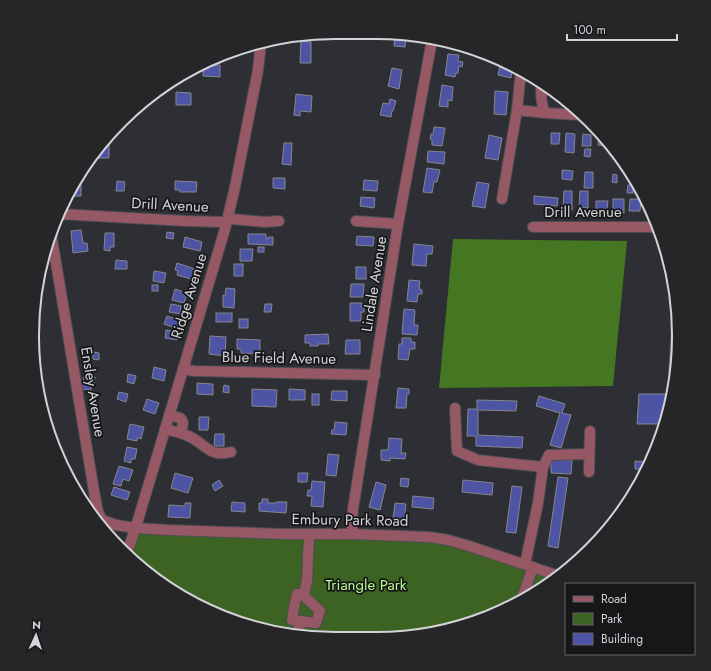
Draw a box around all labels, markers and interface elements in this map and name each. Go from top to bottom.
scale bar [567,16,677,42]
text: 100 m [573,21,606,39]
street label: Drill Avenue [131,192,209,218]
street label: Drill Avenue [544,201,622,223]
street label: Lindale Avenue [356,234,392,333]
street label: Ridge Avenue [166,250,213,341]
street label: Ensley Avenue [75,345,111,439]
street label: Blue Field Avenue [222,346,337,370]
street label: Embury Park Road [291,508,409,532]
park label: Triangle Park [326,574,407,596]
legend [565,583,695,655]
text: Road [601,590,627,608]
text: Park [601,610,623,628]
north arrow [16,615,56,655]
text: N [32,617,41,633]
text: Building [601,630,643,648]

